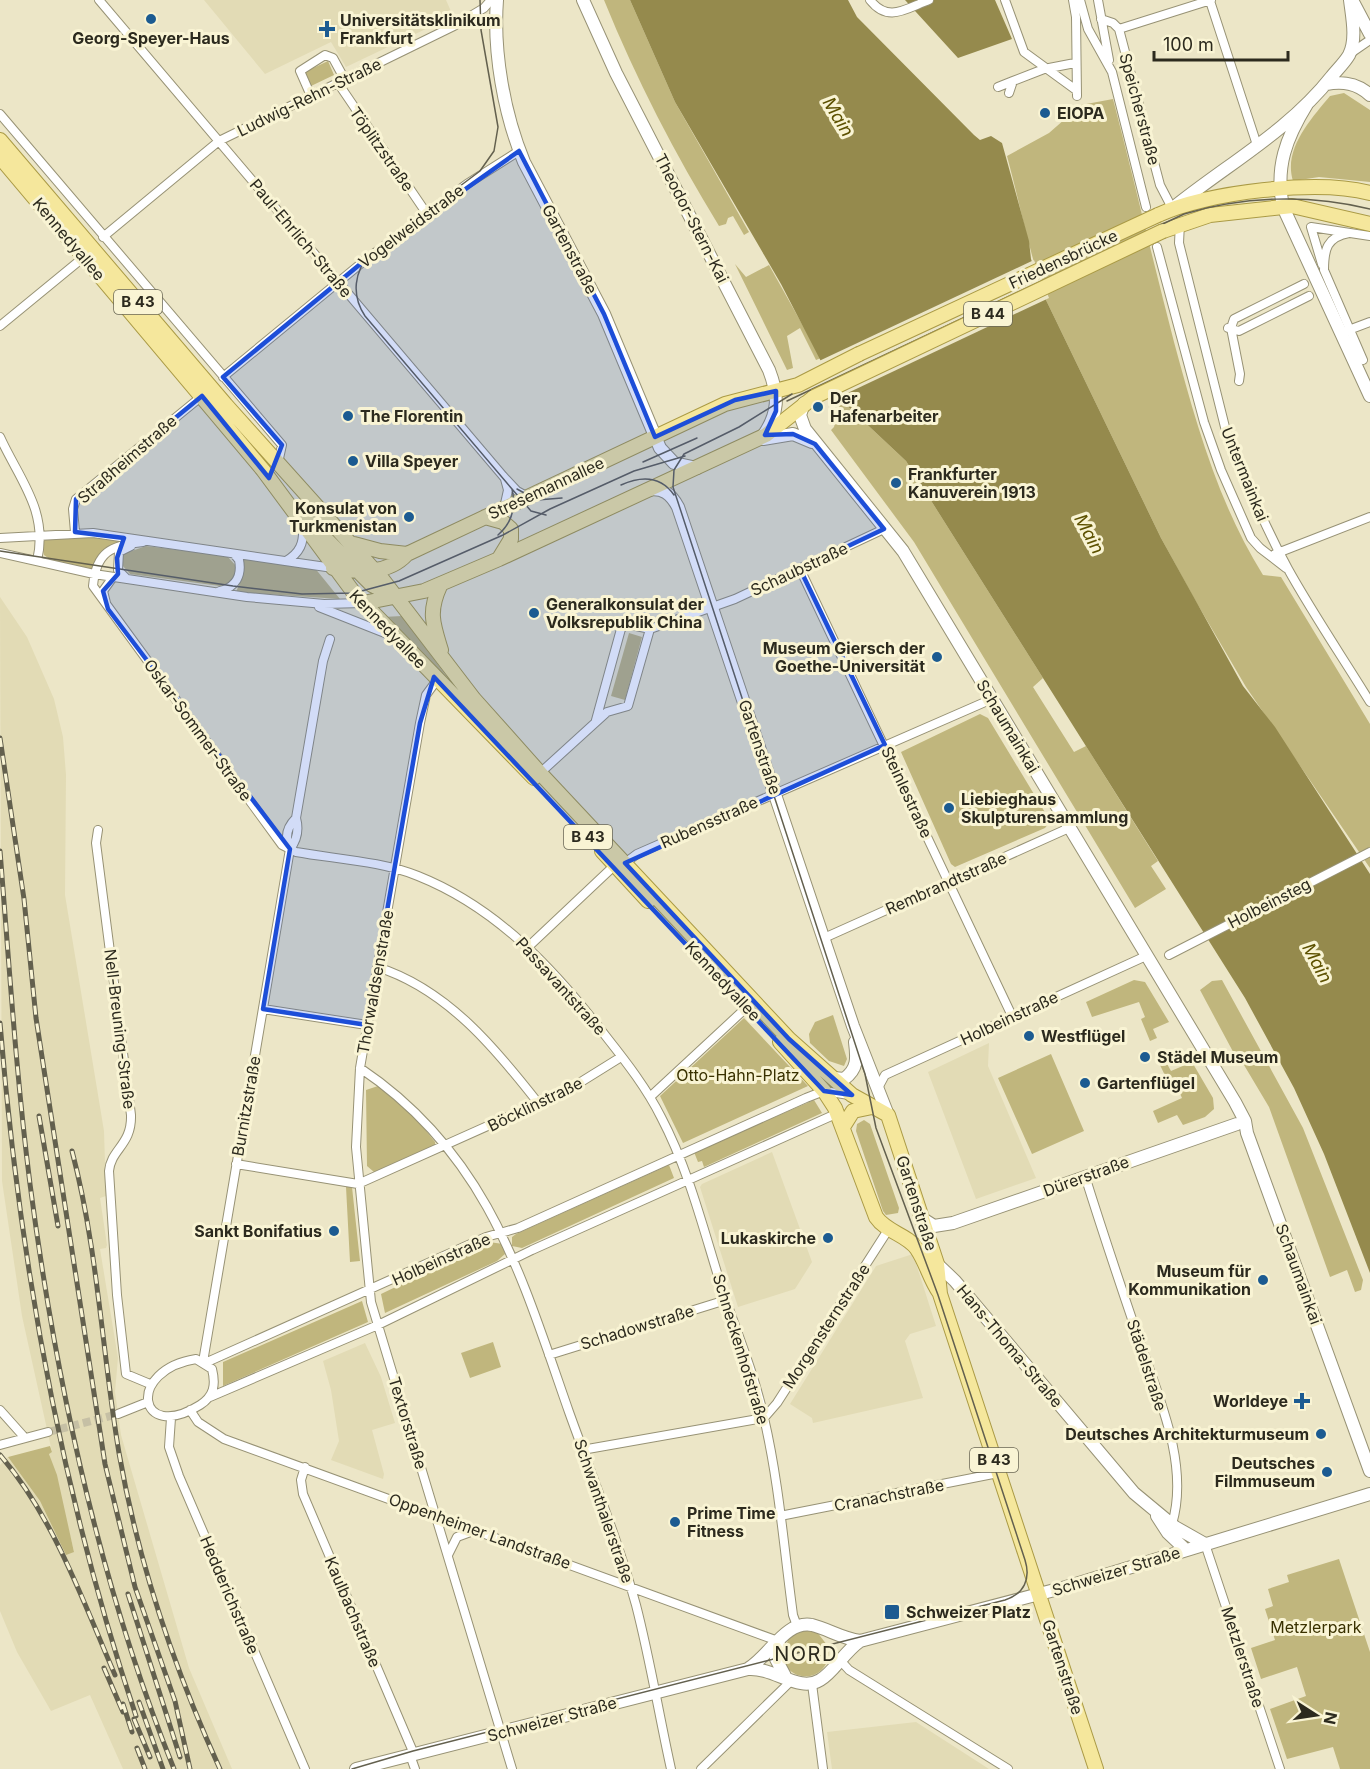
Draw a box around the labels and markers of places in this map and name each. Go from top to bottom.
place label: Universitätsklinikum Frankfurt [340,10,501,48]
marker: Georg-Speyer-Haus [144,12,158,26]
marker: Universitätsklinikum Frankfurt [318,20,336,38]
place label: Georg-Speyer-Haus [72,28,230,48]
place label: EIOPA [1057,103,1105,123]
marker: EIOPA [1038,106,1052,120]
place label: Der Hafenarbeiter [830,388,939,426]
marker: Der Hafenarbeiter [811,400,825,414]
place label: The Florentin [360,406,463,426]
marker: The Florentin [341,409,355,423]
place label: Villa Speyer [365,451,459,471]
marker: Villa Speyer [346,454,360,468]
place label: Frankfurter Kanuverein 1913 [908,464,1036,502]
marker: Frankfurter Kanuverein 1913 [889,476,903,490]
place label: Konsulat von Turkmenistan [289,498,397,536]
marker: Konsulat von Turkmenistan [402,510,416,524]
place label: Generalkonsulat der Volksrepublik China [546,594,704,632]
marker: Generalkonsulat der Volksrepublik China [527,606,541,620]
place label: Museum Giersch der Goethe-Universität [763,638,925,676]
marker: Museum Giersch der Goethe-Universität [930,650,944,664]
place label: Liebieghaus Skulpturensammlung [961,789,1128,827]
marker: Liebieghaus Skulpturensammlung [942,801,956,815]
place label: Westflügel [1041,1026,1125,1046]
marker: Westflügel [1022,1029,1036,1043]
place label: Städel Museum [1157,1047,1278,1067]
marker: Städel Museum [1138,1050,1152,1064]
place label: Gartenflügel [1097,1073,1195,1093]
marker: Gartenflügel [1078,1076,1092,1090]
place label: Sankt Bonifatius [194,1221,322,1241]
marker: Sankt Bonifatius [327,1224,341,1238]
place label: Lukaskirche [721,1228,816,1248]
marker: Lukaskirche [821,1231,835,1245]
place label: Museum für Kommunikation [1128,1261,1251,1299]
marker: Museum für Kommunikation [1256,1273,1270,1287]
place label: Worldeye [1213,1391,1288,1411]
marker: Worldeye [1293,1392,1311,1410]
place label: Deutsches Architekturmuseum [1065,1424,1309,1444]
marker: Deutsches Architekturmuseum [1314,1427,1328,1441]
place label: Deutsches Filmmuseum [1215,1453,1315,1491]
marker: Deutsches Filmmuseum [1320,1465,1334,1479]
place label: Prime Time Fitness [687,1503,775,1541]
marker: Prime Time Fitness [668,1515,682,1529]
place label: Schweizer Platz [906,1602,1031,1622]
marker: Schweizer Platz [883,1603,901,1621]

